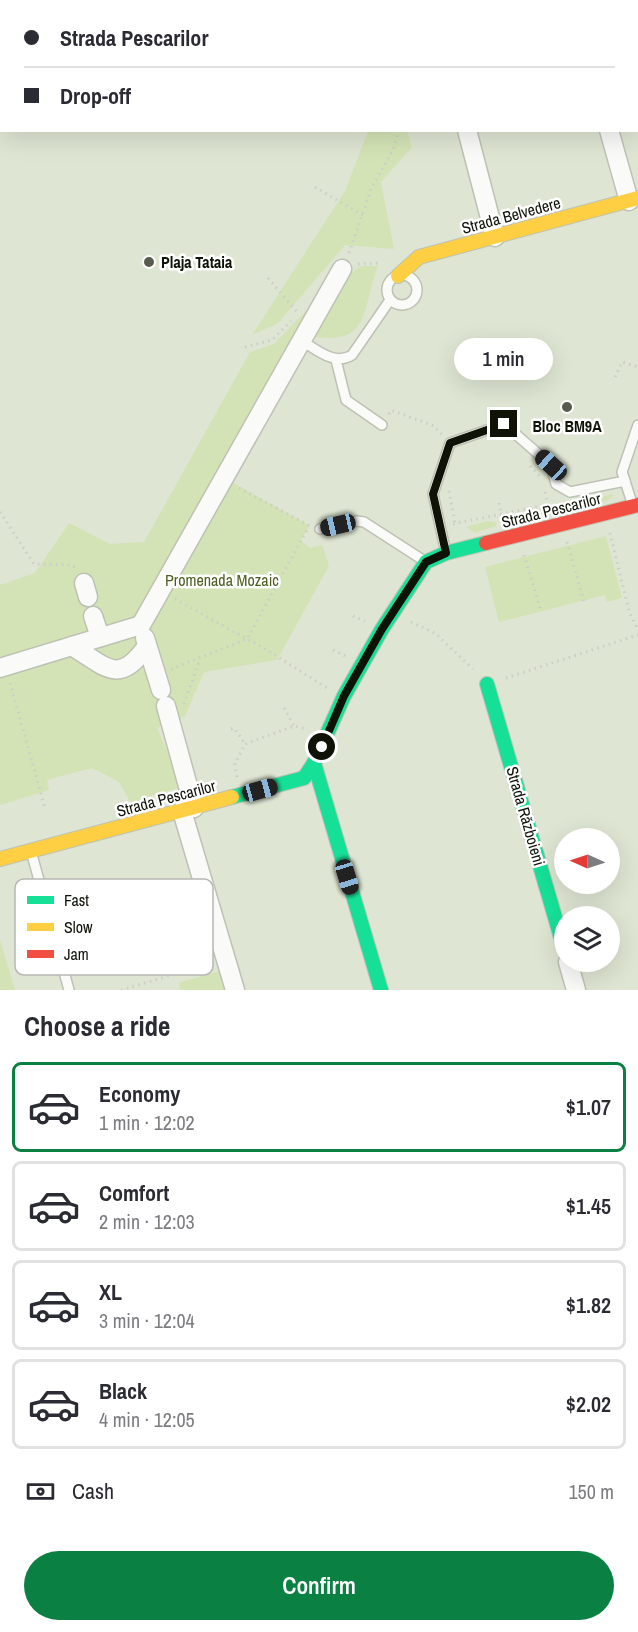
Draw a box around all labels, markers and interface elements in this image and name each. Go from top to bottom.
text: Strada Pescarilor [60,23,208,53]
text: Drop-off [60,81,131,111]
street label: Strada Belvedere [459,191,563,239]
place label: Plaja Tataia [161,251,233,273]
marker: Plaja Tataia [142,255,156,269]
callout: 1 min [454,337,554,379]
text: 1 min [482,345,525,372]
marker: Bloc BM9A [560,400,574,414]
route end [490,410,517,437]
place label: Bloc BM9A [532,415,602,437]
car [532,446,570,484]
street label: Strada Pescarilor [499,487,603,533]
car [318,512,358,538]
park label: Promenada Mozaic [165,569,279,591]
route start [308,733,335,760]
street label: Strada Războieni [501,764,551,868]
street label: Strada Pescarilor [114,774,218,822]
car [240,777,280,803]
north arrow [554,828,620,894]
map controls [554,828,620,972]
car [333,857,361,897]
legend [15,879,213,975]
text: Fast [64,889,89,911]
button: layers [554,906,620,972]
text: Slow [64,916,93,938]
text: Jam [64,943,89,965]
text: Choose a ride [24,1008,170,1044]
text: Economy [99,1079,180,1109]
icon: car [27,1080,81,1134]
text: $1.07 [566,1092,611,1122]
text: 1 min · 12:02 [99,1109,195,1136]
text: Comfort [99,1178,169,1208]
icon: car [27,1179,81,1233]
text: $1.45 [566,1191,611,1221]
text: 2 min · 12:03 [99,1208,195,1235]
text: XL [99,1277,122,1307]
icon: car [27,1278,81,1332]
text: $1.82 [566,1290,611,1320]
text: 3 min · 12:04 [99,1307,195,1334]
text: Black [99,1376,147,1406]
icon: car [27,1377,81,1431]
text: $2.02 [566,1389,611,1419]
text: 4 min · 12:05 [99,1406,195,1433]
icon: cash [24,1475,57,1508]
text: Cash [72,1476,114,1506]
text: 150 m [568,1478,614,1505]
button: Confirm [24,1551,614,1620]

